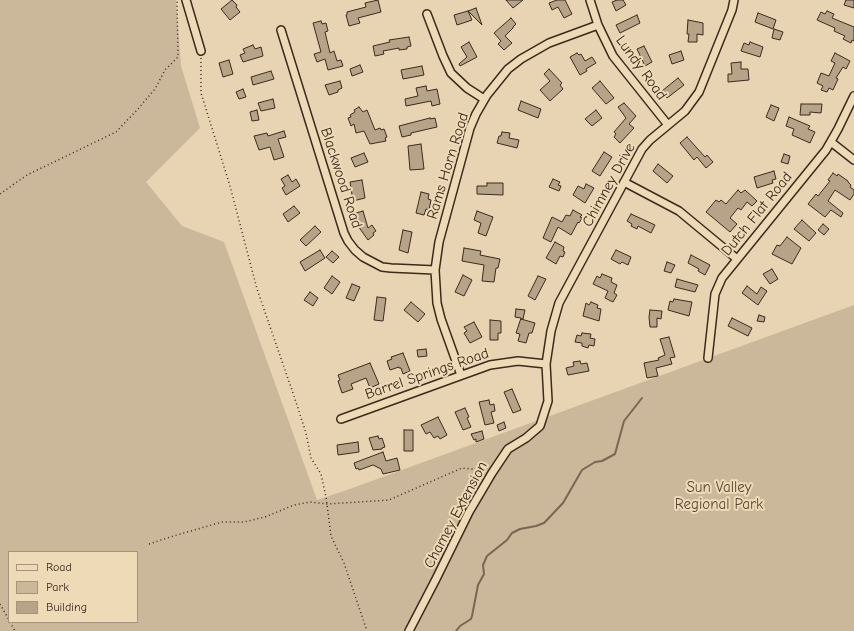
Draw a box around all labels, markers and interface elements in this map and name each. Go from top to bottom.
street label: Lundy Road [612,32,670,104]
street label: Rams Horn Road [423,110,473,222]
street label: Blackwood Road [316,125,366,231]
street label: Chimney Drive [579,140,639,230]
street label: Dutch Flat Road [718,168,796,260]
street label: Barrel Springs Road [363,344,491,404]
street label: Chamey Extension [420,459,492,571]
park label: Sun Valley Regional Park [675,479,763,514]
legend [8,551,138,623]
text: Road [46,560,72,574]
text: Park [46,580,69,594]
text: Building [46,600,87,614]

